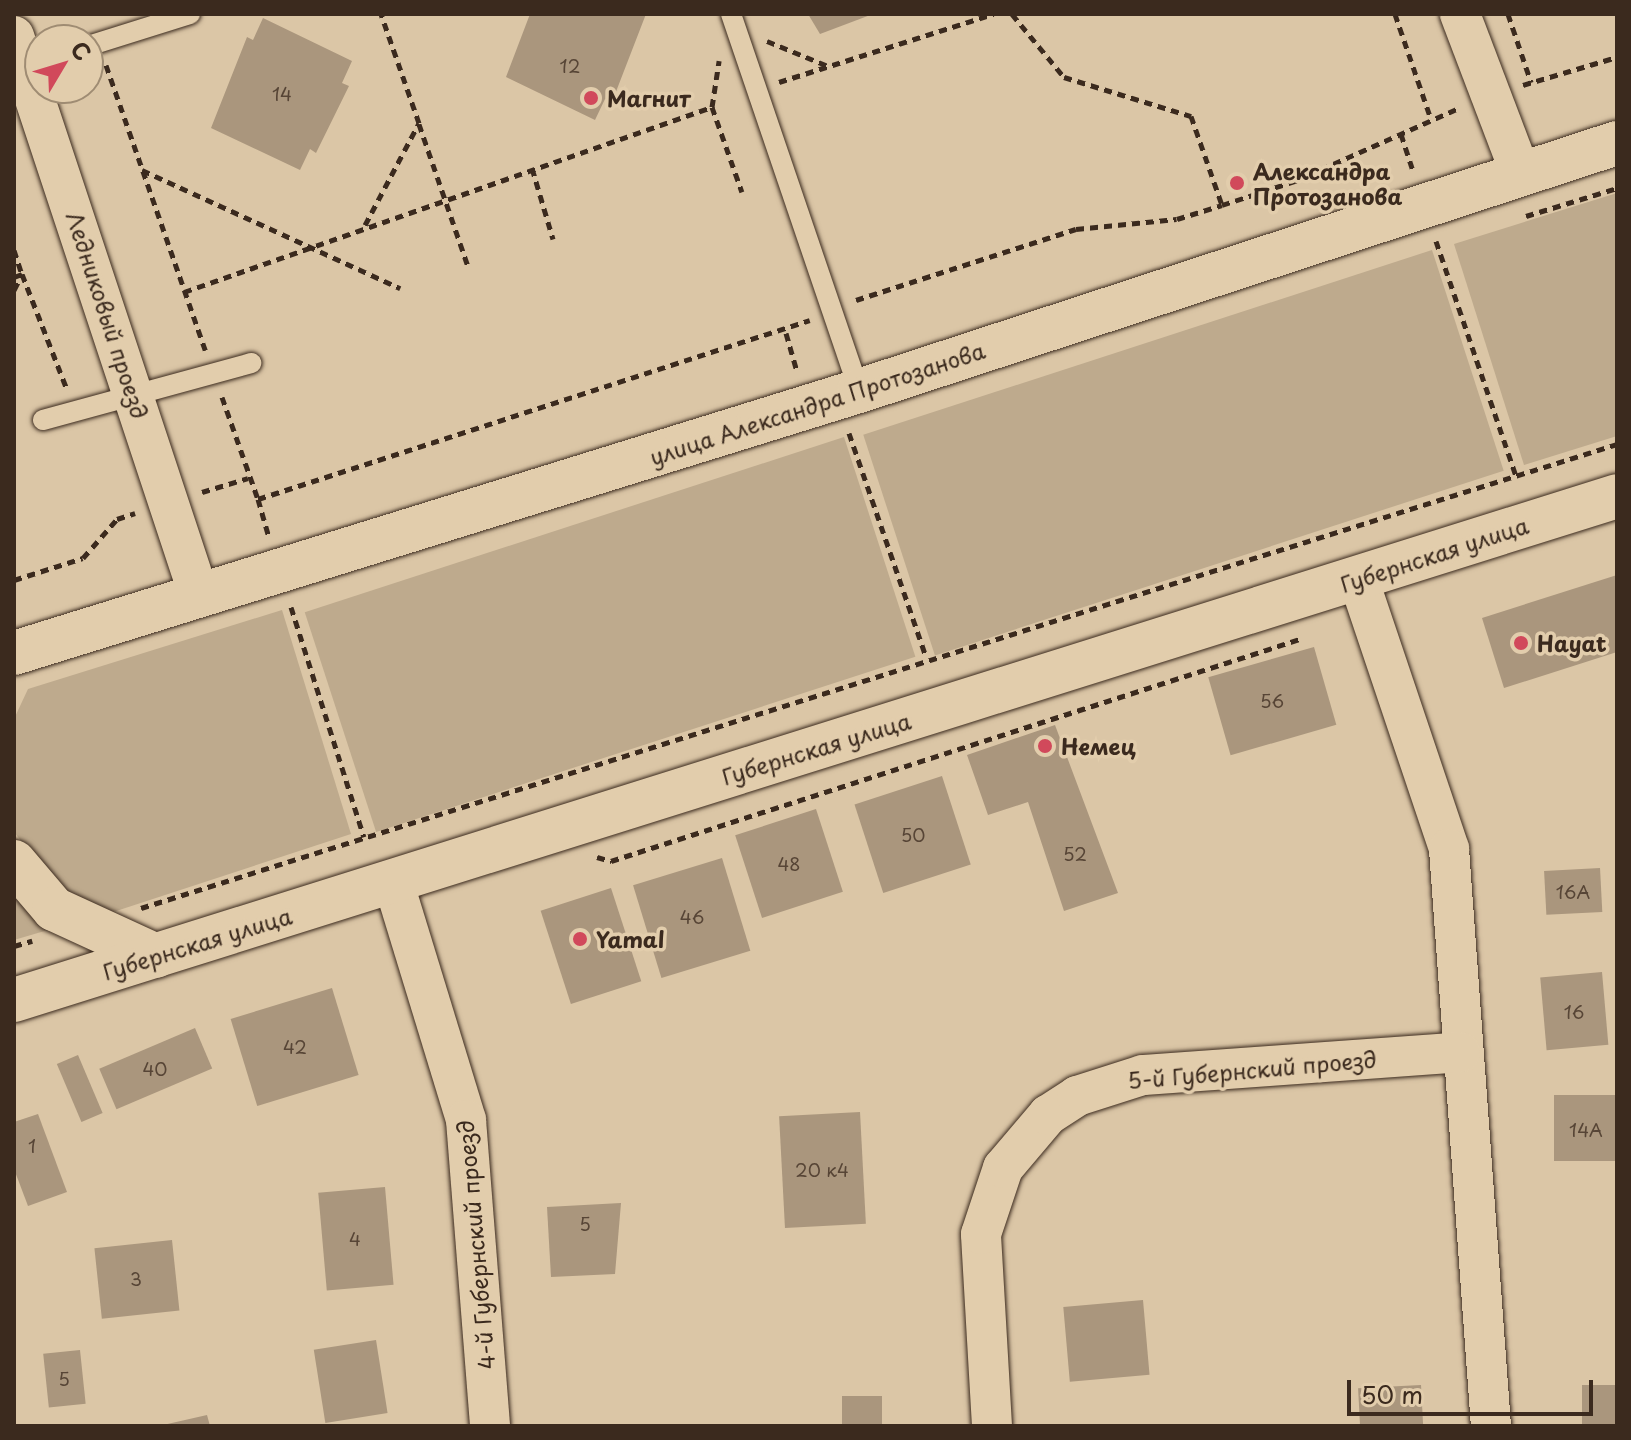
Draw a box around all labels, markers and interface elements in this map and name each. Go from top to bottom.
north arrow [24,24,104,104]
text: С [64,33,100,67]
house number: 12 [560,55,580,77]
house number: 14 [272,83,292,105]
place label: Магнит [607,85,691,111]
marker: Магнит [582,89,600,107]
place label: Александра Протозанова [1253,157,1402,208]
marker: Александра Протозанова [1228,174,1246,192]
street label: Ледниковый проезд [62,209,154,421]
street label: улица Александра Протозанова [646,336,988,470]
street label: Губернская улица [1336,511,1532,597]
place label: Hayat [1537,630,1607,656]
marker: Hayat [1512,634,1530,652]
house number: 56 [1260,690,1284,712]
street label: Губернская улица [718,707,914,789]
place label: Немец [1061,733,1136,759]
marker: Немец [1036,737,1054,755]
house number: 50 [901,824,925,846]
house number: 52 [1063,843,1087,865]
house number: 48 [777,853,801,875]
house number: 16А [1556,881,1590,903]
street label: Губернская улица [99,902,295,984]
house number: 46 [680,906,704,928]
place label: Yamal [596,926,664,952]
marker: Yamal [571,930,589,948]
house number: 16 [1564,1001,1584,1023]
house number: 42 [283,1036,307,1058]
street label: 5-й Губернский проезд [1126,1045,1378,1093]
house number: 40 [142,1058,168,1080]
street label: 4-й Губернский проезд [451,1119,499,1371]
house number: 14А [1569,1119,1603,1141]
house number: 1 [28,1135,36,1157]
house number: 20 к4 [795,1159,849,1181]
house number: 5 [579,1213,591,1235]
house number: 4 [349,1228,361,1250]
house number: 3 [130,1268,142,1290]
scale bar [1351,1364,1597,1414]
house number: 5 [58,1368,70,1390]
text: 50 m [1361,1376,1423,1412]

